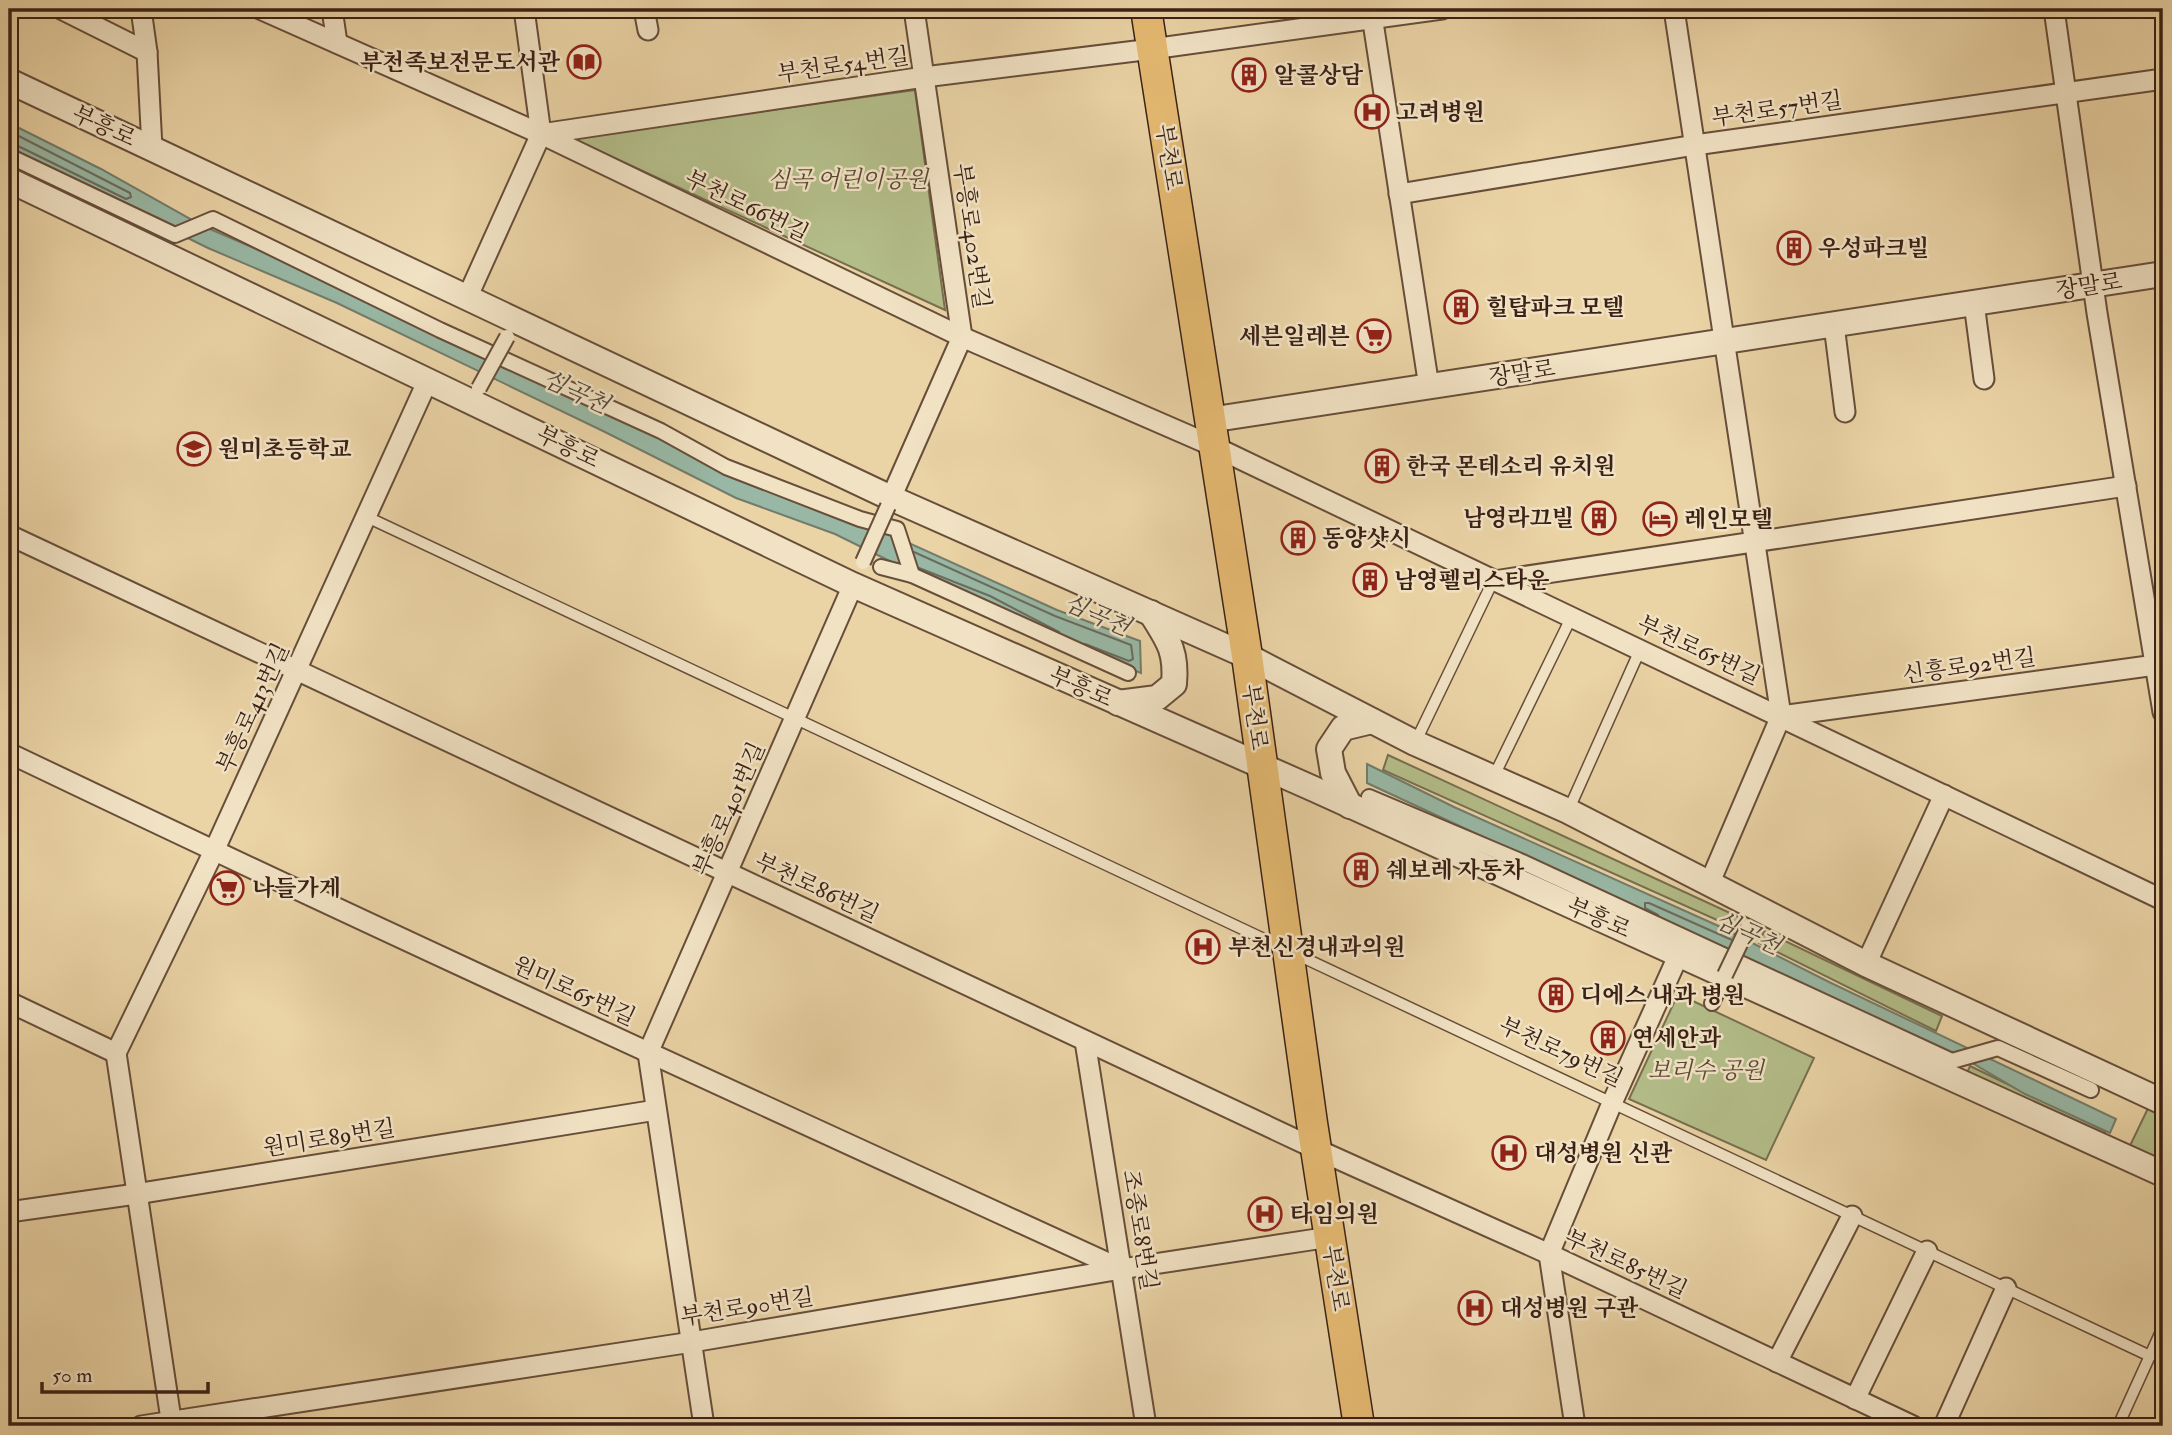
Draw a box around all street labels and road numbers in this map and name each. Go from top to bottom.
street label: 부천로54번길 [775,41,911,89]
street label: 부천로57번길 [1710,85,1844,133]
street label: 부흥로 [68,99,140,153]
street label: 부천로 [1149,122,1189,192]
street label: 부흥로402번길 [947,161,997,311]
street label: 부천로66번길 [680,164,814,248]
street label: 장말로 [2054,266,2124,306]
street label: 장말로 [1487,353,1557,393]
street label: 부흥로 [532,419,604,475]
street label: 부천로65번길 [1633,609,1765,691]
street label: 부흥로413번길 [210,638,296,778]
street label: 신흥로92번길 [1900,642,2038,690]
street label: 부흥로 [1045,660,1117,714]
street label: 부천로 [1236,682,1274,752]
street label: 부흥로401번길 [687,738,771,880]
street label: 부천로86번길 [750,847,884,929]
street label: 부흥로 [1563,891,1635,945]
street label: 원미로65번길 [508,950,640,1032]
street label: 부천로79번길 [1494,1011,1628,1093]
street label: 원미로89번길 [261,1113,397,1163]
street label: 조종로8번길 [1116,1168,1164,1292]
street label: 부천로85번길 [1560,1223,1692,1305]
street label: 부천로 [1316,1243,1356,1313]
street label: 부천로90번길 [678,1282,816,1332]

